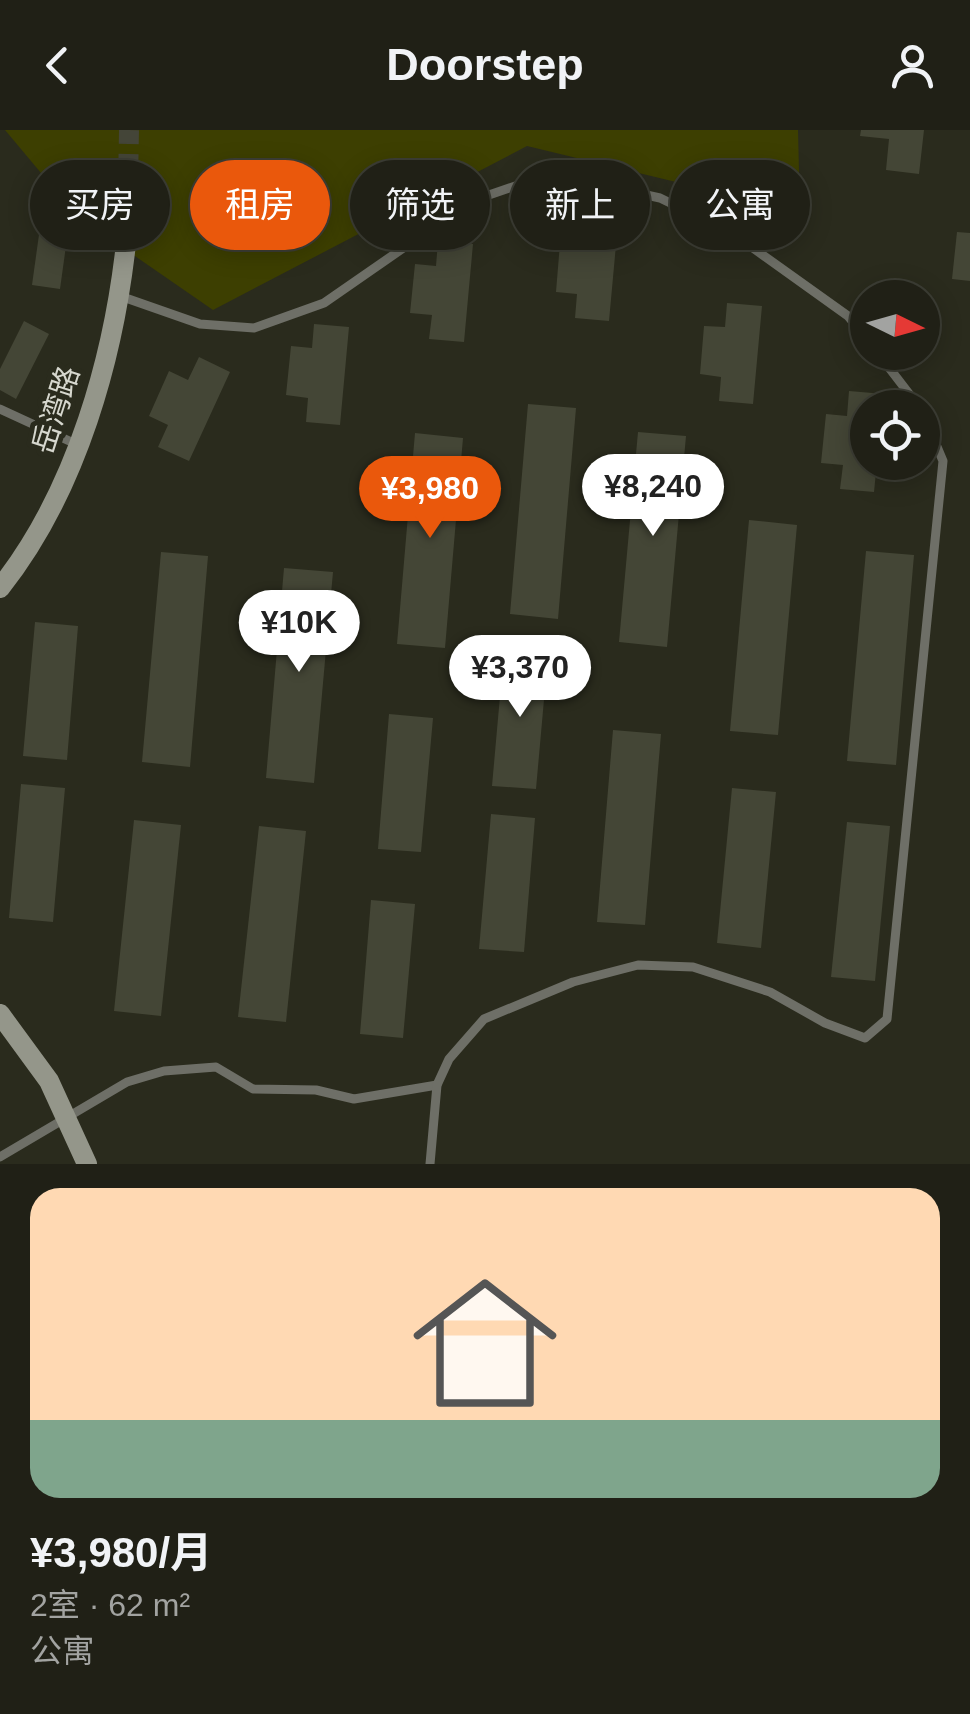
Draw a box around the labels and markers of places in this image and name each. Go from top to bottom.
pin: ¥8,240 [572,454,734,539]
pin: ¥3,980 [349,456,511,541]
pin: ¥10K [240,590,358,675]
pin: ¥3,370 [439,635,601,720]

